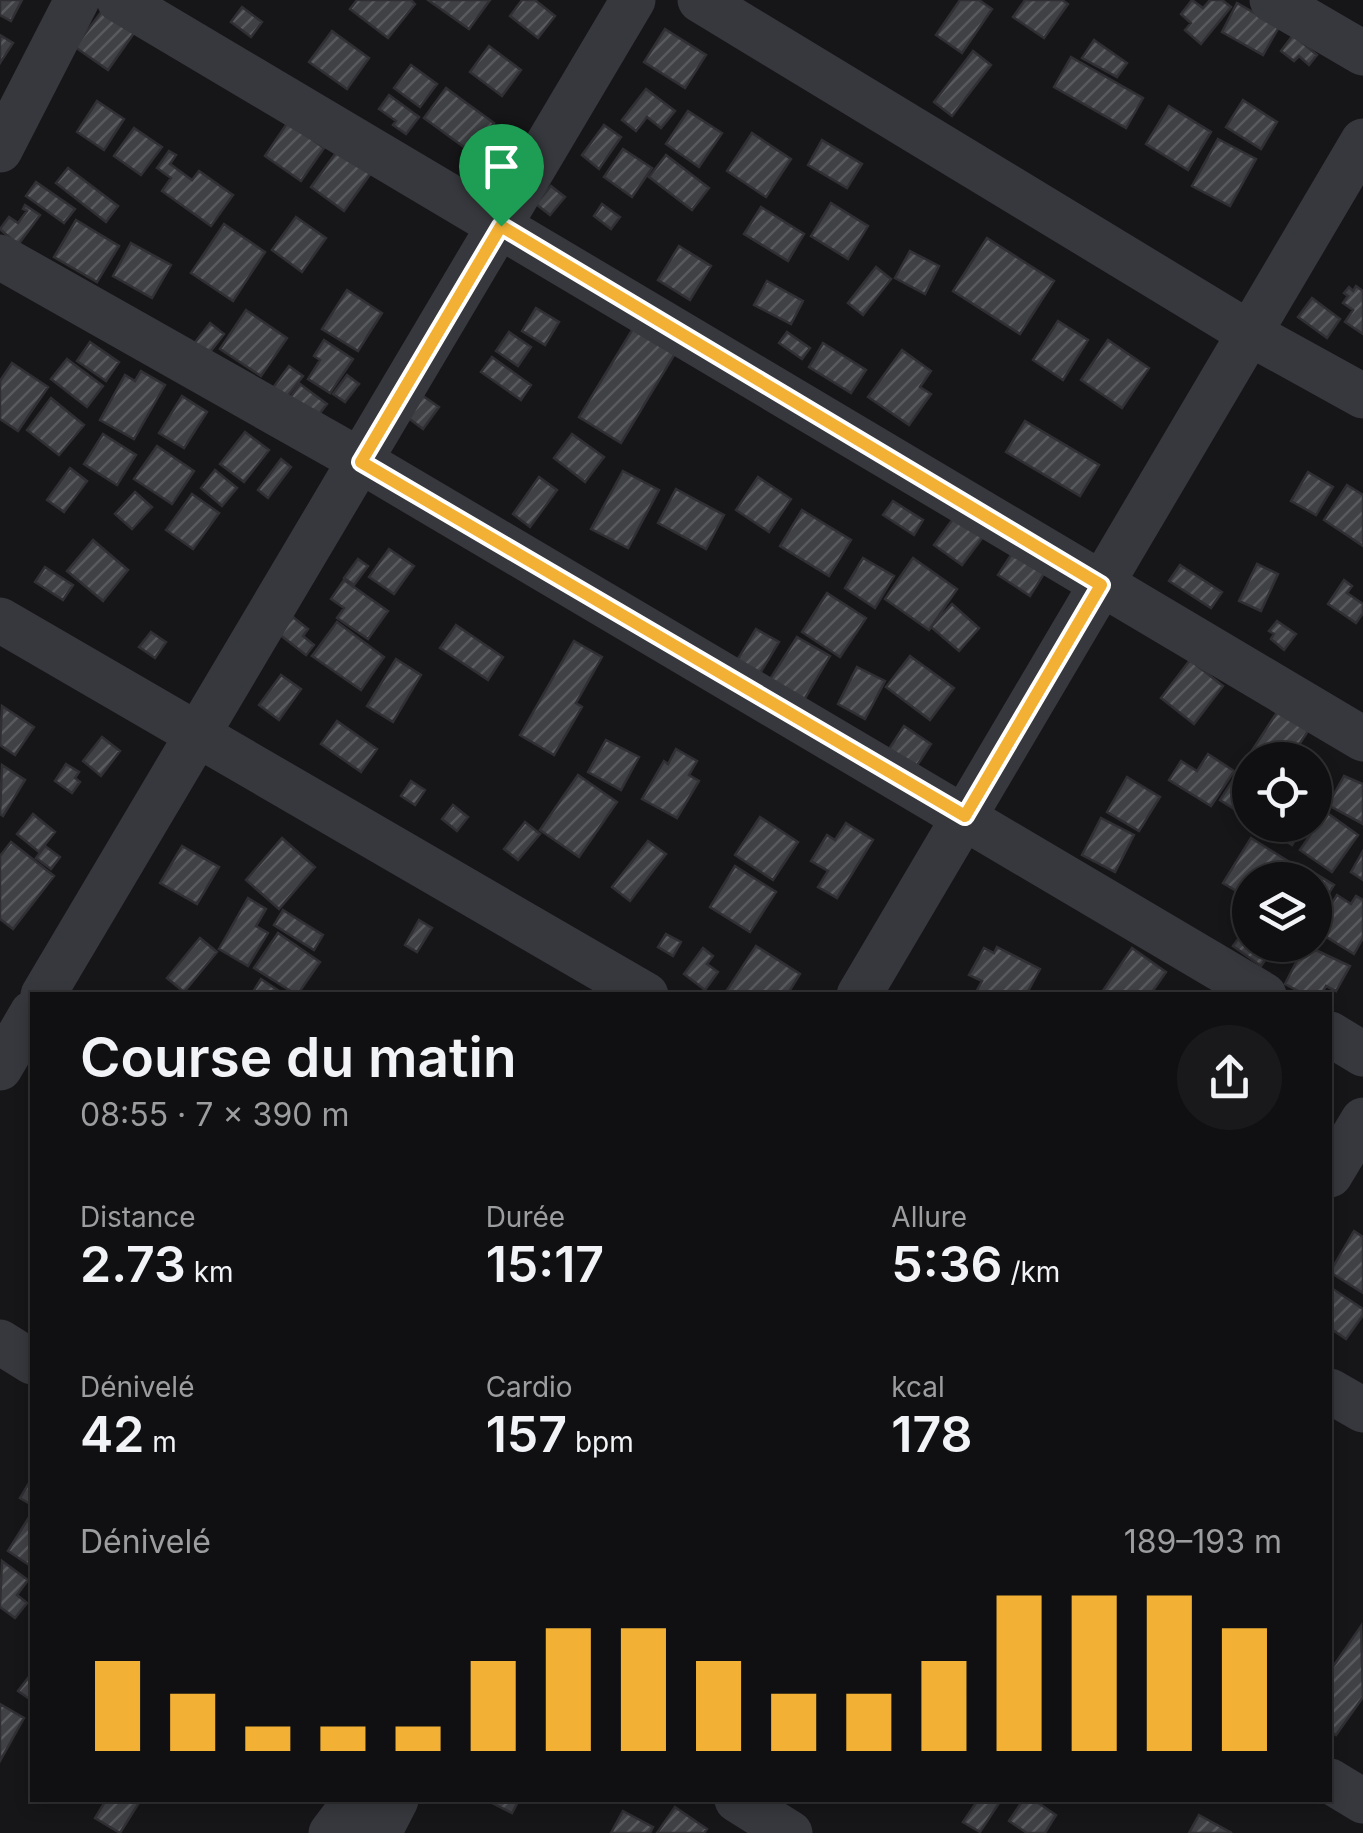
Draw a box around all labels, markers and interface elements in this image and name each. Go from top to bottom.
pin [459,124,544,227]
icon: arrive [474,139,529,194]
map controls [1232,742,1332,962]
button: locate [1232,742,1332,842]
button: layers [1232,862,1332,962]
text: Course du matin [80,1024,517,1090]
button: share [1177,1025,1282,1130]
text: 08:55 · 7 × 390 m [80,1095,349,1134]
text: Distance [80,1200,196,1234]
text: Durée [486,1200,565,1234]
text: Allure [891,1200,967,1234]
text: 2.73 [80,1234,186,1294]
text: 15:17 [486,1234,604,1294]
text: 5:36 [891,1234,1003,1294]
text: km [186,1255,234,1289]
text: /km [1003,1255,1060,1289]
text: Dénivelé [80,1370,194,1404]
text: Cardio [486,1370,573,1404]
text: kcal [891,1370,945,1404]
text: 42 [80,1404,144,1464]
text: 157 [486,1404,567,1464]
text: 178 [891,1404,973,1464]
text: m [144,1425,177,1459]
text: bpm [567,1425,634,1459]
text: Dénivelé [80,1522,211,1561]
text: 189–193 m [1124,1522,1282,1561]

